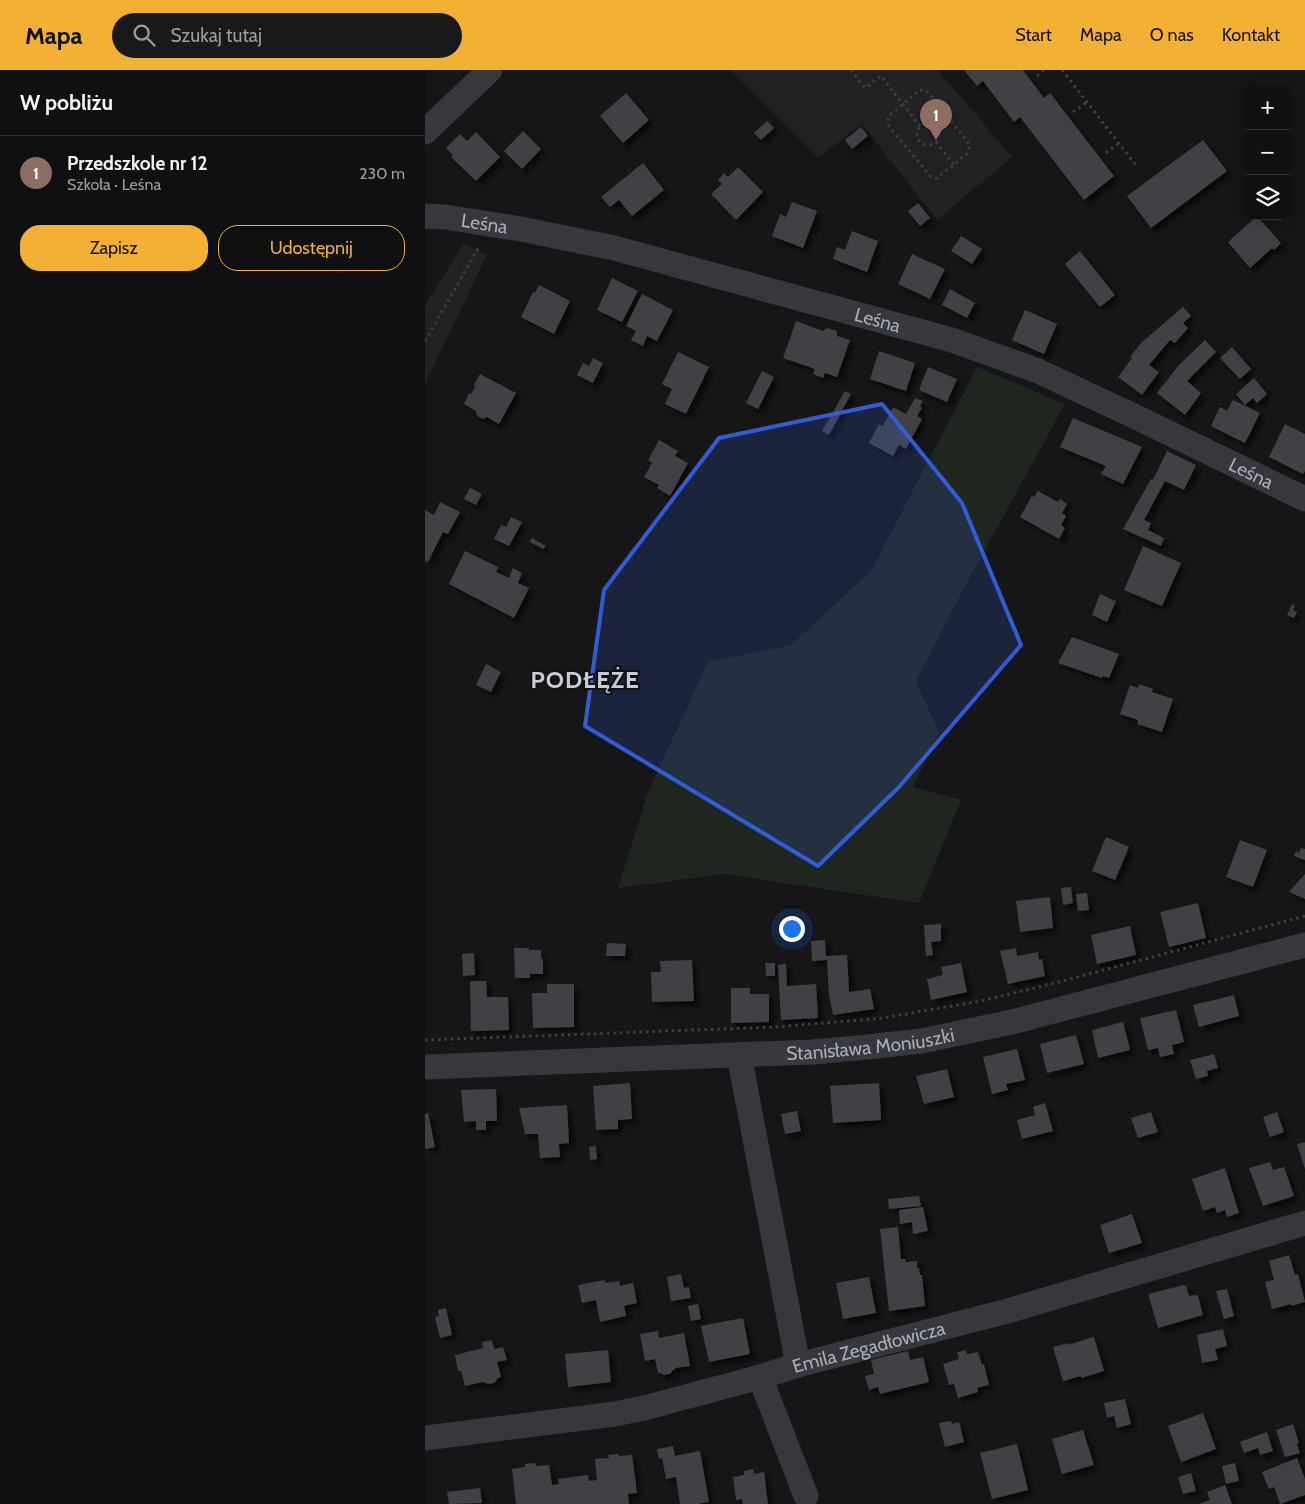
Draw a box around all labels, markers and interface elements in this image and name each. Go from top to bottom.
search box [112,13,462,58]
text: Mapa [25,21,82,50]
icon: search [130,21,158,49]
text: Szukaj tutaj [170,24,262,47]
text: Start [1015,24,1052,46]
text: Mapa [1080,24,1122,46]
text: O nas [1150,24,1194,46]
text: Kontakt [1222,24,1280,46]
map controls [1245,85,1290,220]
button: + [1245,85,1290,130]
text: W pobliżu [20,90,113,115]
pin: 1 [920,99,952,140]
button: − [1245,130,1290,175]
text: Przedszkole nr 12 [67,152,208,175]
text: 1 [33,164,39,183]
text: 230 m [359,164,405,183]
text: Szkoła · Leśna [67,175,161,194]
button: layers [1245,175,1290,220]
street label: Leśna [460,209,509,239]
button: Zapisz [20,225,208,271]
button: Udostępnij [218,225,405,271]
street label: Leśna [852,303,903,337]
street label: Leśna [1225,453,1277,494]
district label: PODŁĘŻE [530,665,640,694]
your location [779,916,805,942]
street label: Stanisława Moniuszki [786,1023,956,1065]
street label: Emila Zegadłowicza [789,1317,948,1378]

